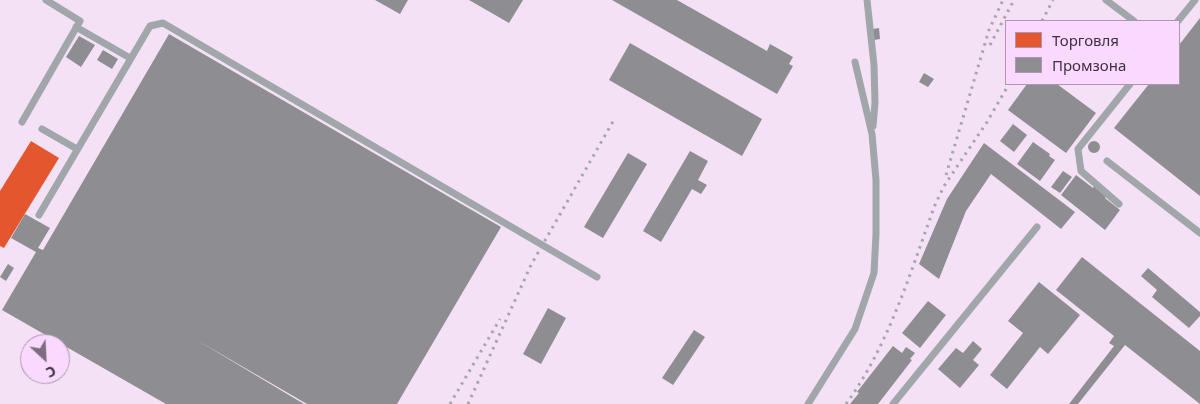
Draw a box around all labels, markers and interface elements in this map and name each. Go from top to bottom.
legend [1005,20,1180,85]
text: Торговля [1052,30,1119,50]
text: Промзона [1052,55,1126,75]
north arrow [20,334,70,384]
text: С [43,362,59,383]

